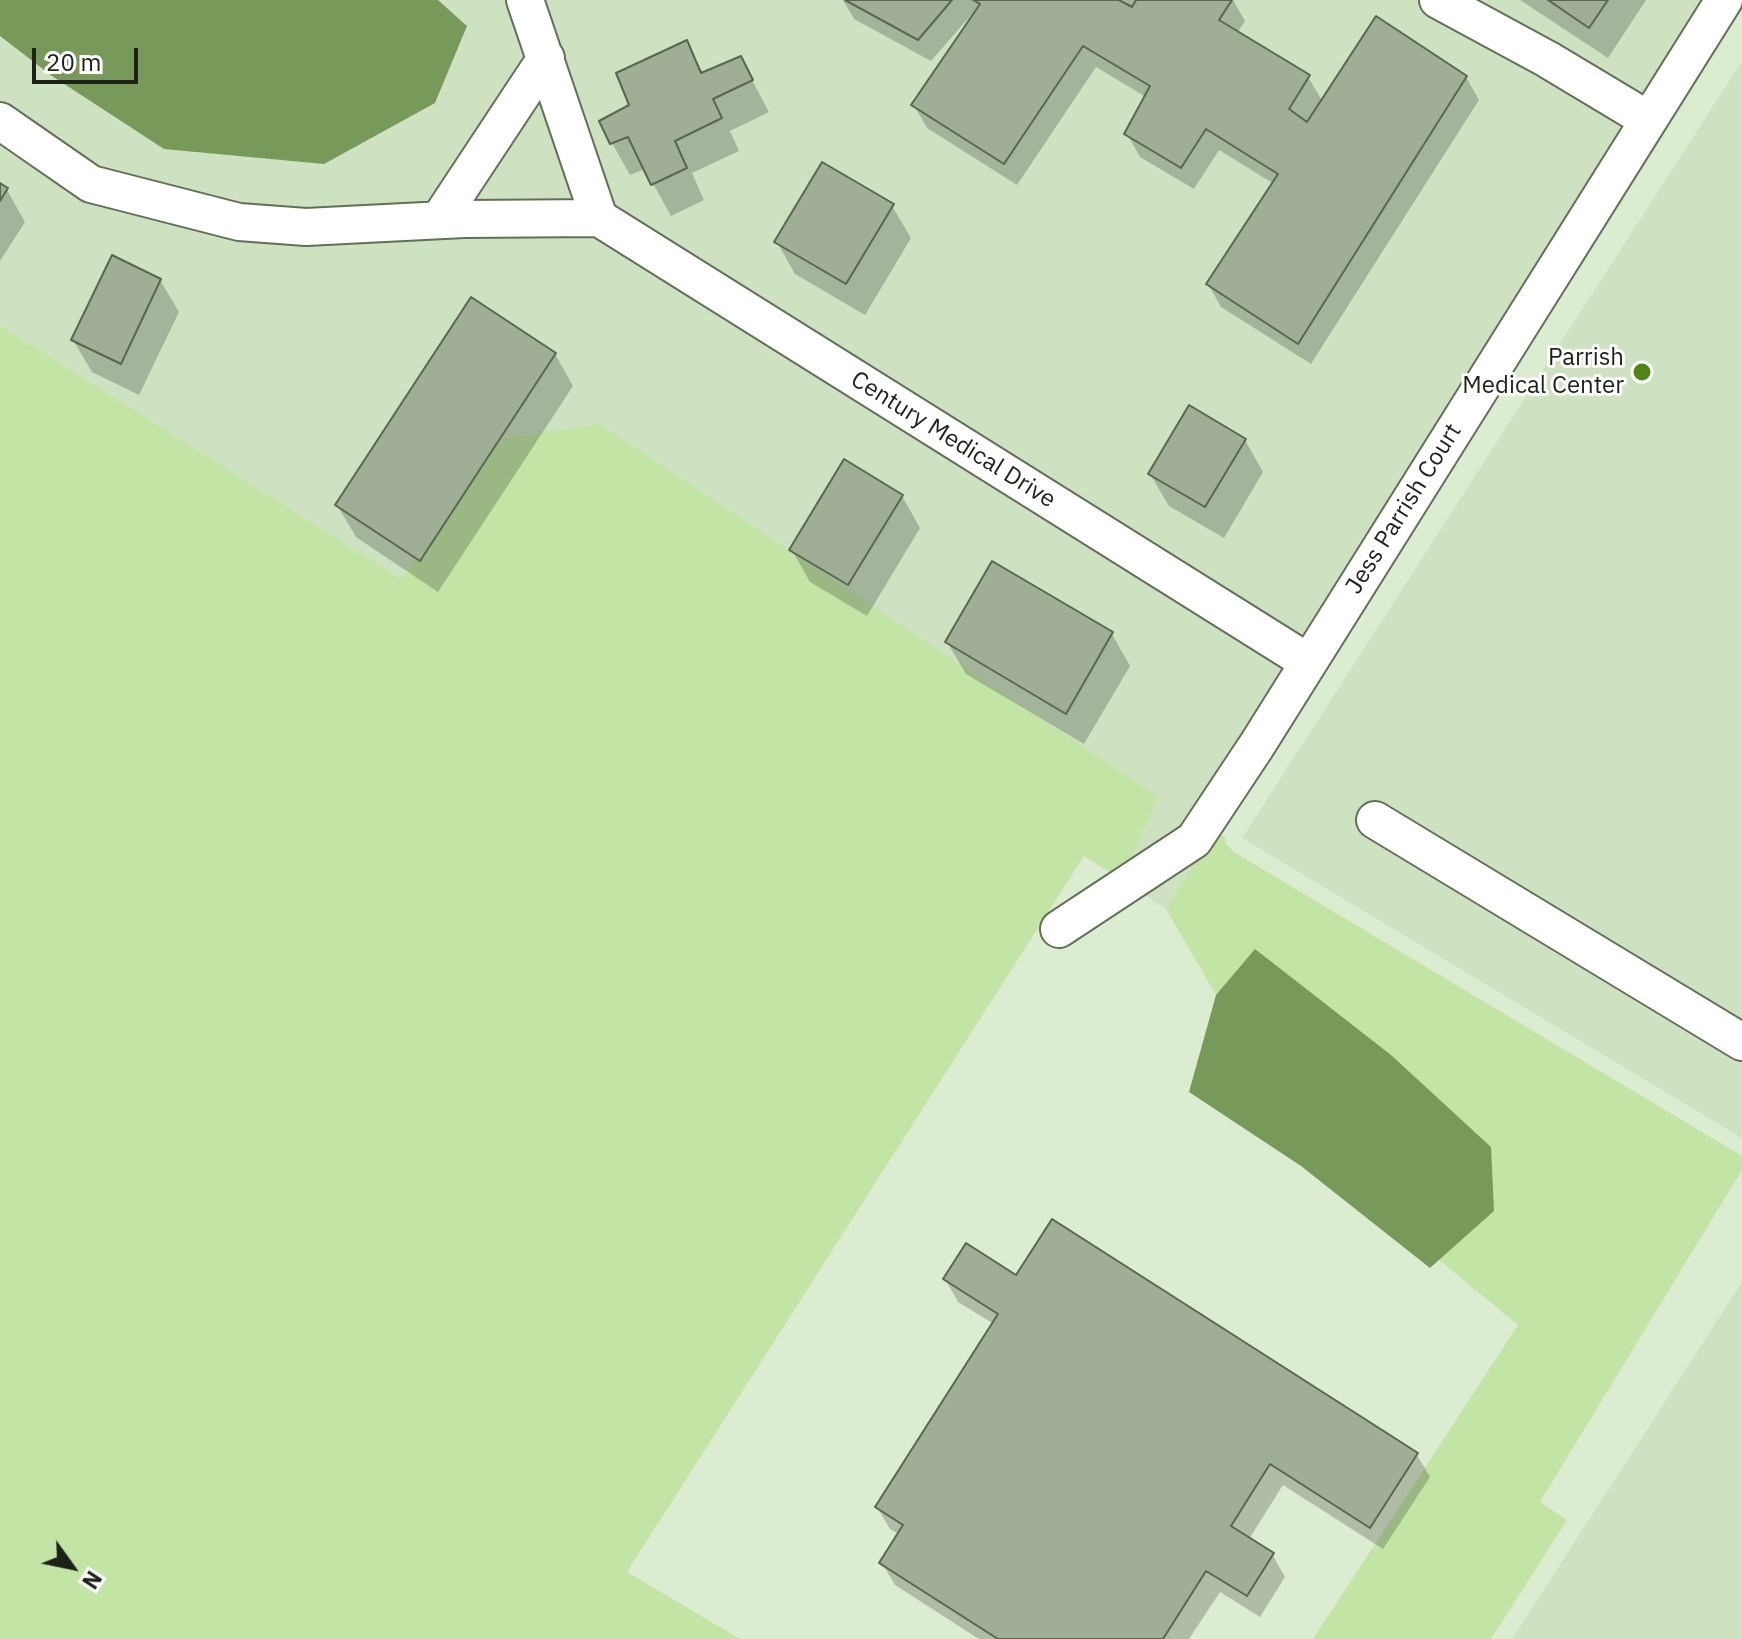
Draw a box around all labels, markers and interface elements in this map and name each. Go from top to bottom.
scale bar [36,32,142,82]
text: 20 m [46,46,101,78]
place label: Parrish Medical Center [1462,344,1624,400]
marker: Parrish Medical Center [1631,361,1653,383]
street label: Century Medical Drive [845,365,1061,515]
street label: Jess Parrish Court [1340,419,1468,599]
north arrow [32,1527,112,1607]
text: N [76,1566,109,1595]

